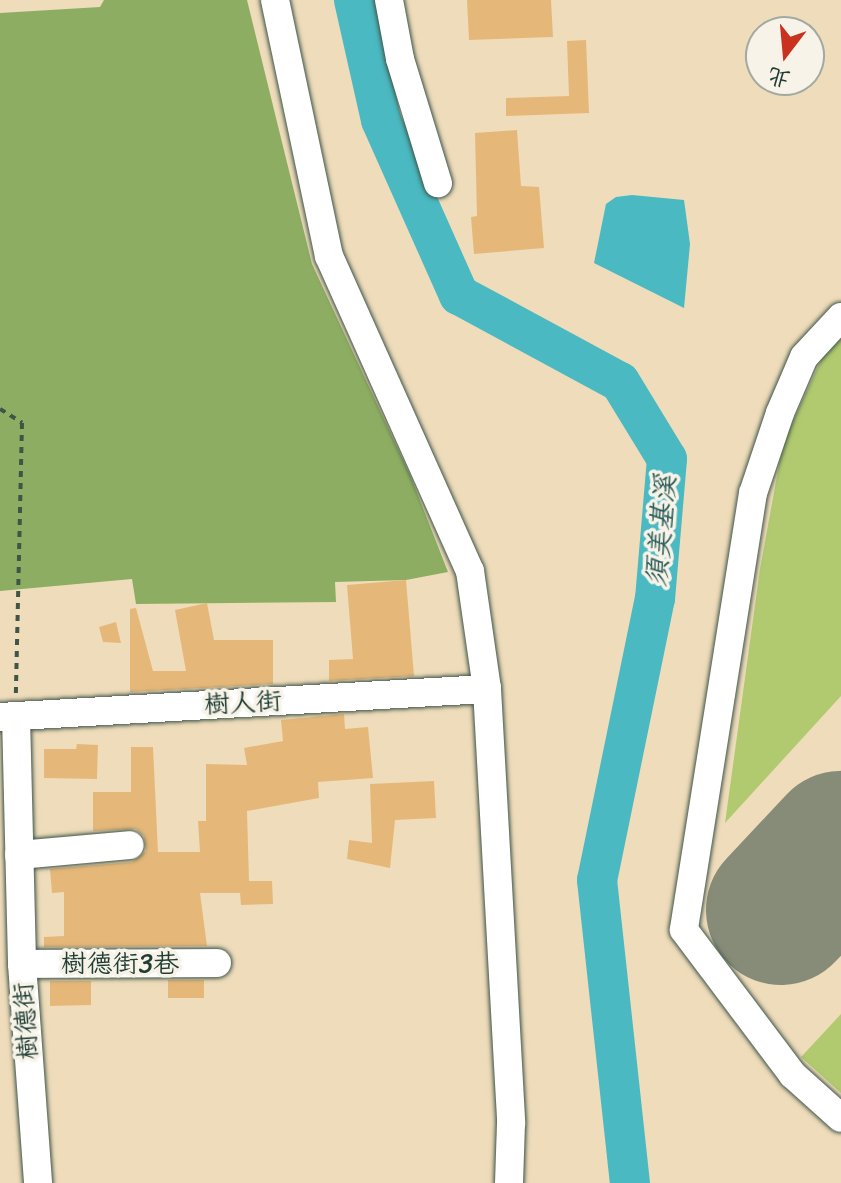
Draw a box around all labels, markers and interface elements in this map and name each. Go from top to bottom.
north arrow [745,16,825,96]
text: 北 [763,56,795,99]
water label: 須美基溪 [639,474,683,588]
street label: 樹人街 [203,685,283,721]
street label: 樹德街3巷 [61,948,179,980]
street label: 樹德街 [8,981,44,1061]

